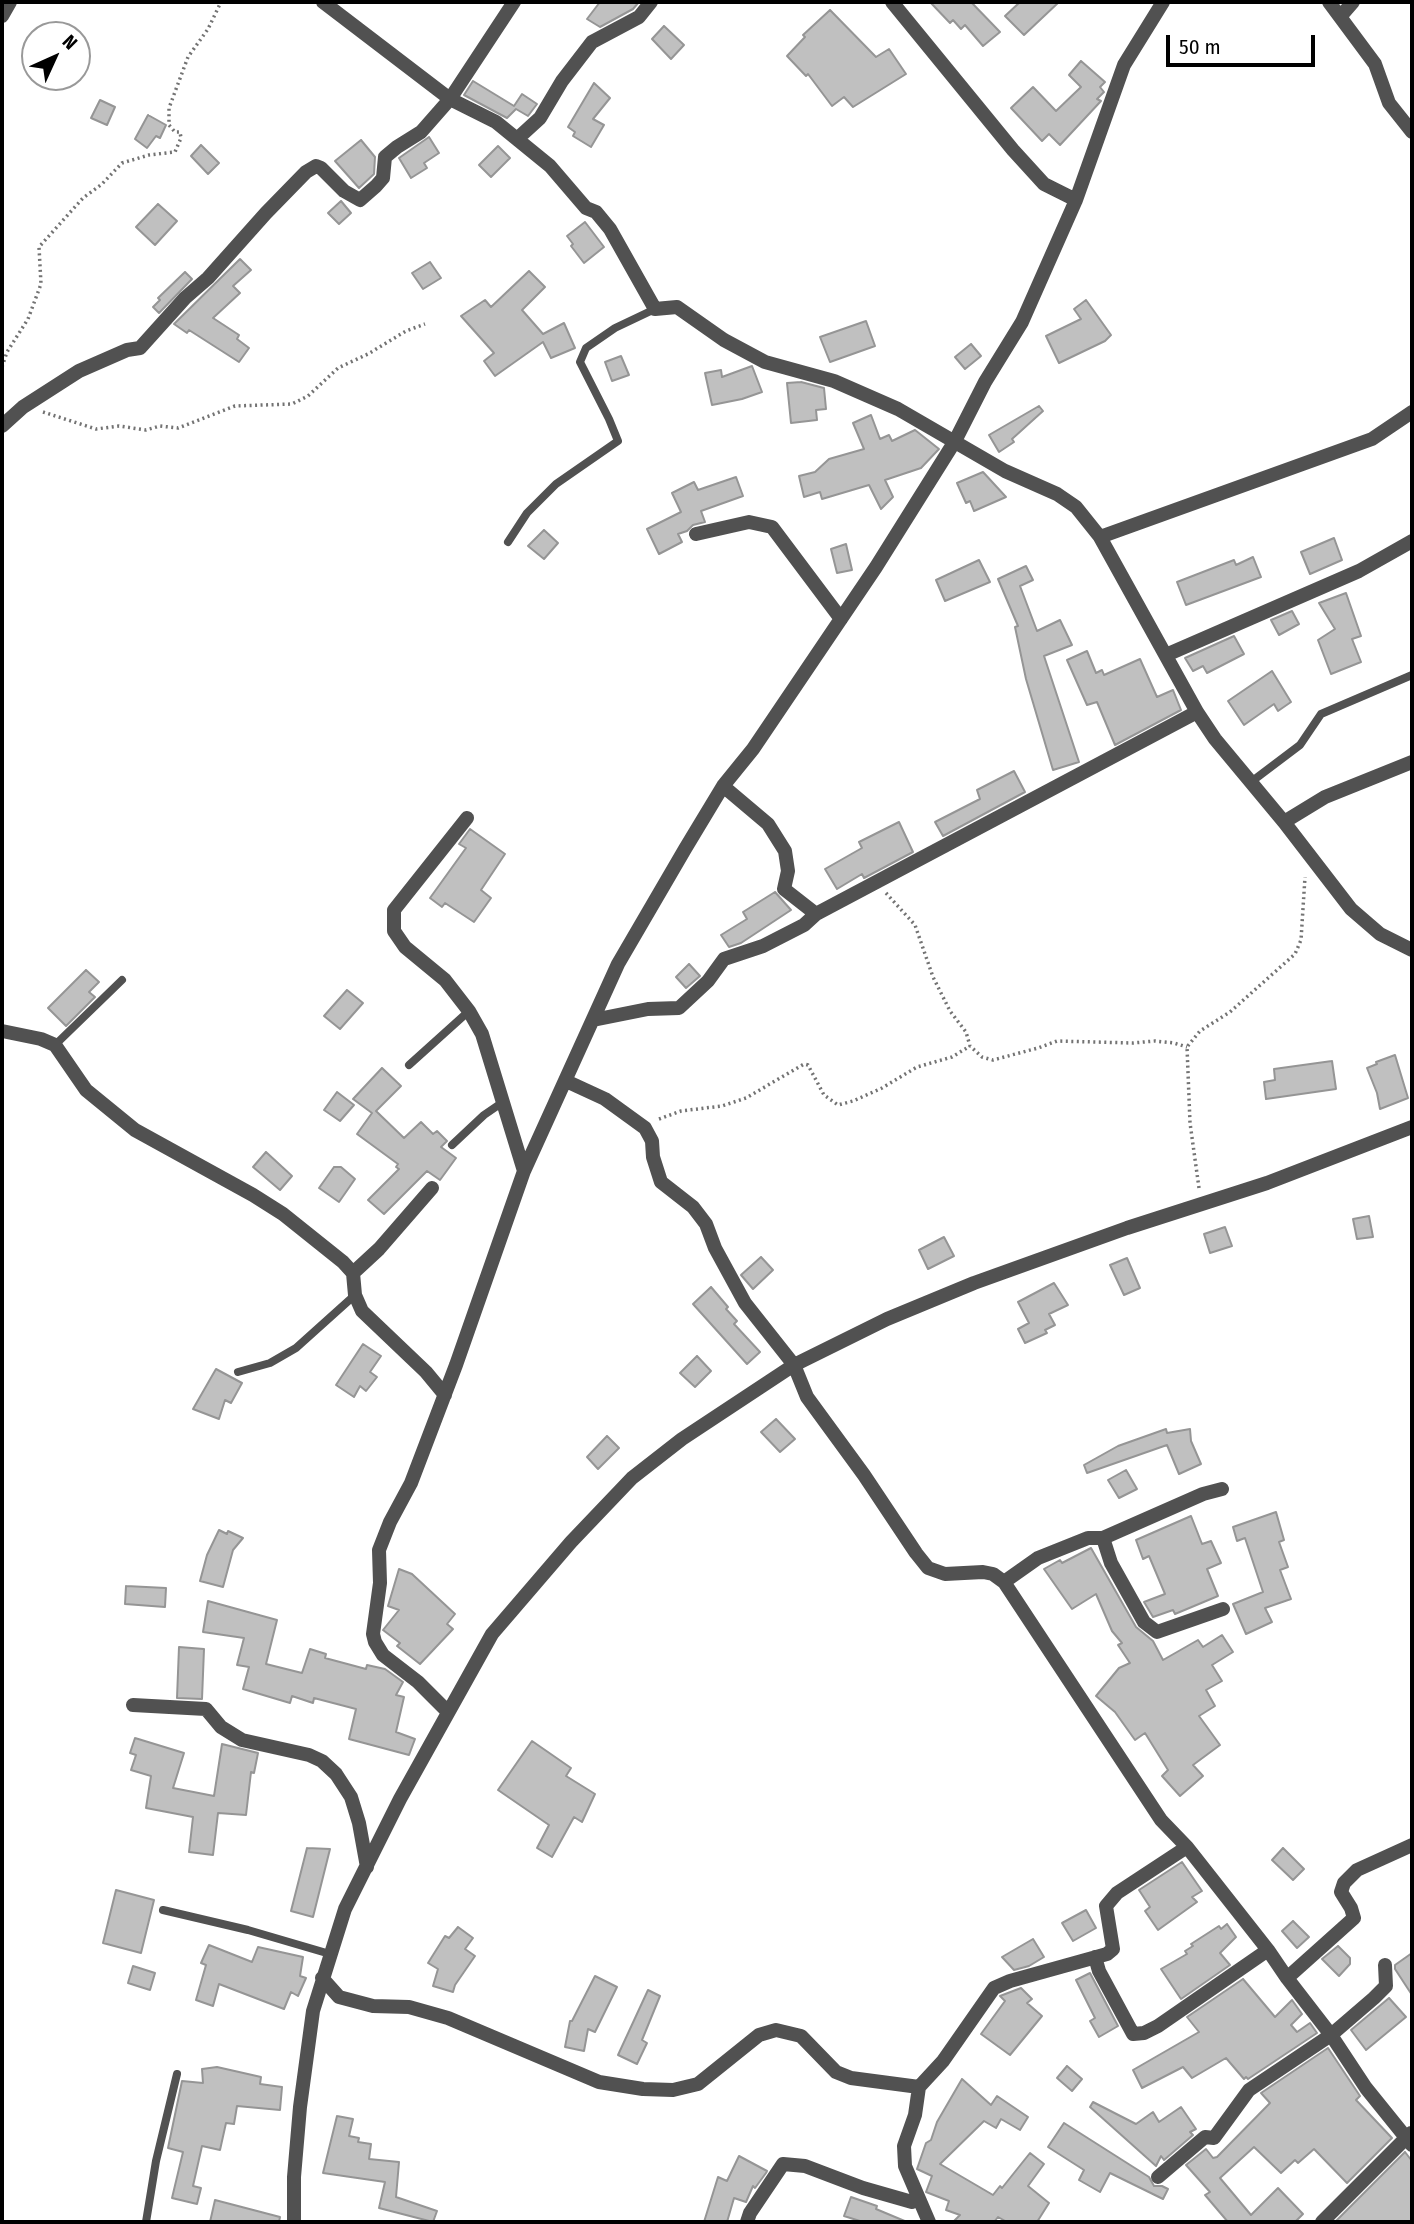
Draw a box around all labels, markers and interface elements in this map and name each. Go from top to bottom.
north arrow [21,21,91,91]
scale bar [1169,21,1318,65]
text: N [58,30,82,54]
text: 50 m [1179,34,1221,60]

